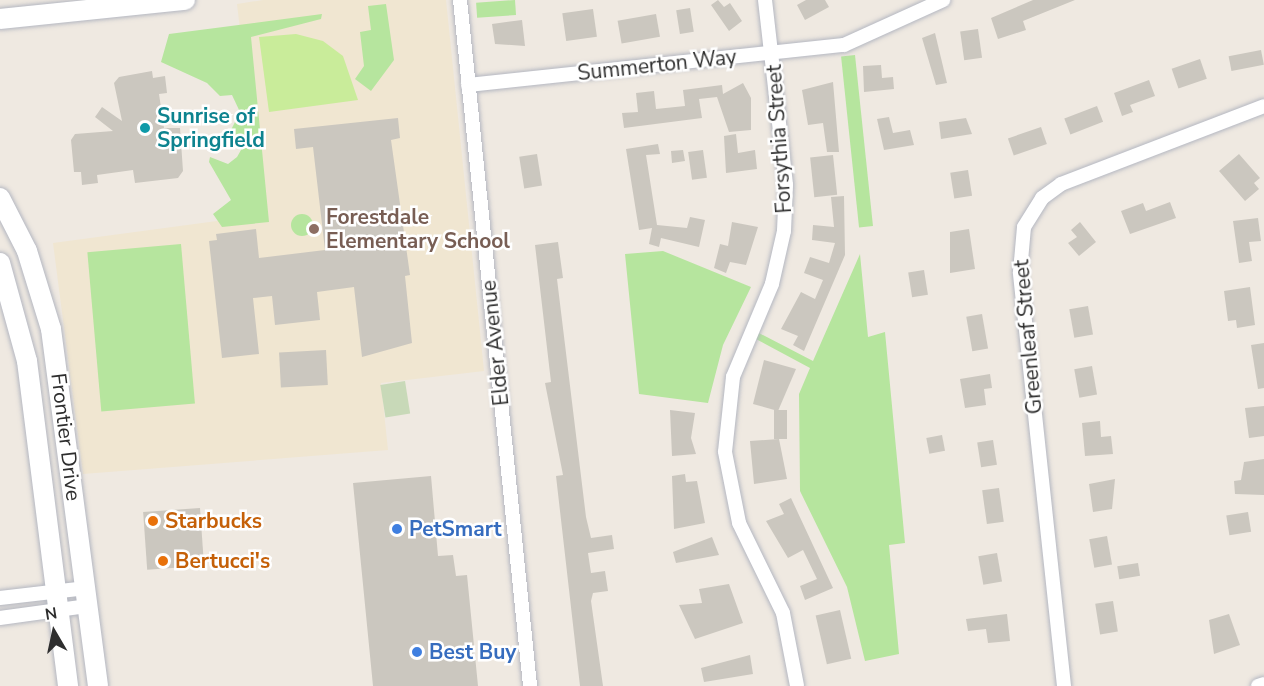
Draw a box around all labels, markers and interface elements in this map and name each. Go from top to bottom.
street label: Summerton Way [576,44,738,86]
street label: Forsythia Street [761,64,797,214]
place label: Sunrise of Springfield [157,103,265,153]
marker: Sunrise of Springfield [138,121,152,135]
place label: Forestdale Elementary School [326,204,510,254]
marker: Forestdale Elementary School [307,222,321,236]
street label: Greenleaf Street [1009,259,1047,415]
street label: Elder Avenue [476,279,514,407]
street label: Frontier Drive [46,372,86,502]
place label: Starbucks [165,508,262,534]
marker: Starbucks [146,514,160,528]
place label: PetSmart [409,516,502,542]
marker: PetSmart [390,522,404,536]
place label: Bertucci's [175,548,270,574]
marker: Bertucci's [156,554,170,568]
north arrow [24,602,84,662]
text: N [44,602,59,626]
place label: Best Buy [429,639,516,665]
marker: Best Buy [410,645,424,659]

